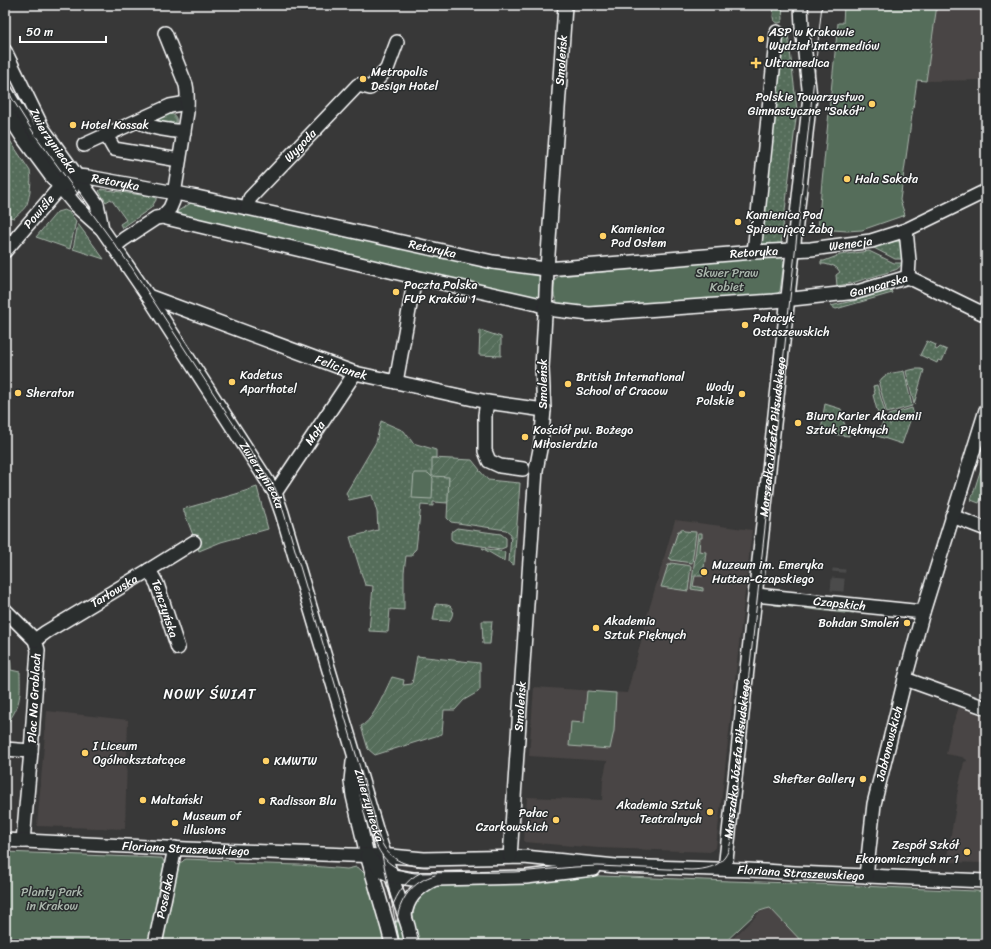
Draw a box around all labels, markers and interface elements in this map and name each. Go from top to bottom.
scale bar [20,18,106,44]
text: 50 m [26,21,53,43]
place label: ASP w Krakowie Wydział Intermediów [768,21,880,57]
street label: Smoleńsk [549,34,574,86]
marker: ASP w Krakowie Wydział Intermediów [756,34,766,44]
place label: Ultramedica [765,52,830,74]
marker: Ultramedica [750,57,762,69]
place label: Metropolis Design Hotel [371,61,439,97]
marker: Metropolis Design Hotel [358,74,368,84]
place label: Polskie Towarzystwo Gimnastyczne "Sokół" [748,86,865,122]
marker: Polskie Towarzystwo Gimnastyczne "Sokół" [867,99,877,109]
street label: Zwierzyniecka [23,104,83,179]
place label: Hotel Kossak [81,114,150,136]
marker: Hotel Kossak [68,120,78,130]
street label: Wygoda [278,123,323,168]
street label: Retoryka [90,167,141,197]
place label: Hala Sokoła [855,168,919,190]
marker: Hala Sokoła [842,174,852,184]
street label: Powiśle [18,189,60,234]
place label: Kamienica Pod Śpiewającą Żabą [746,204,833,240]
marker: Kamienica Pod Śpiewającą Żabą [733,217,743,227]
place label: Kamienica Pod Osłem [611,218,666,254]
street label: Wenecja [827,230,874,258]
marker: Kamienica Pod Osłem [598,231,608,241]
street label: Retoryka [407,233,458,265]
street label: Retoryka [729,240,779,265]
park label: Skwer Praw Kobiet [696,262,759,298]
street label: Garncarska [849,267,911,304]
place label: Poczta Polska FUP Kraków 1 [404,274,478,310]
marker: Poczta Polska FUP Kraków 1 [391,287,401,297]
place label: Pałacyk Ostaszewskich [753,307,830,343]
marker: Pałacyk Ostaszewskich [740,320,750,330]
street label: Felicjanek [312,348,370,386]
street label: Marszałka Józefa Piłsudskiego [753,355,792,518]
street label: Smoleńsk [532,358,554,409]
place label: Kadetus Aparthotel [239,364,297,400]
place label: British International School of Cracow [576,366,685,402]
place label: Wody Polskie [696,376,735,412]
marker: Kadetus Aparthotel [227,377,237,387]
marker: British International School of Cracow [563,379,573,389]
place label: Sheraton [26,382,75,404]
marker: Sheraton [13,388,23,398]
marker: Wody Polskie [737,389,747,399]
place label: Biuro Karier Akademii Sztuk Pięknych [806,405,922,441]
street label: Mała [299,415,332,450]
marker: Biuro Karier Akademii Sztuk Pięknych [793,418,803,428]
place label: Kościół pw. Bożego Miłosierdzia [533,419,633,455]
marker: Kościół pw. Bożego Miłosierdzia [520,432,530,442]
street label: Zwierzyniecka [233,437,291,513]
place label: Muzeum im. Emeryka Hutten-Czapskiego [712,554,824,590]
marker: Muzeum im. Emeryka Hutten-Czapskiego [699,567,709,577]
street label: Tarłowska [86,568,142,614]
street label: Tenczyńska [145,575,185,641]
street label: Czapskich [812,590,867,617]
place label: Akademia Sztuk Pięknych [603,610,686,646]
place label: Bohdan Smoleń [818,612,900,634]
marker: Bohdan Smoleń [902,618,912,628]
marker: Akademia Sztuk Pięknych [591,623,601,633]
street label: Plac Na Groblach [21,652,47,744]
street label: Marszałka Józefa Piłsudskiego [717,677,757,840]
street label: Smoleńsk [507,680,533,732]
district label: NOWY ŚWIAT [163,682,257,707]
street label: Jabłonowskich [869,703,909,784]
place label: I Liceum Ogólnokształcące [92,735,186,771]
marker: I Liceum Ogólnokształcące [80,748,90,758]
place label: KMWTW [274,750,318,772]
marker: KMWTW [261,756,271,766]
street label: Zwierzyniecka [348,766,391,846]
place label: Shefter Gallery [773,768,856,790]
marker: Shefter Gallery [858,774,868,784]
place label: Maltański [151,789,203,811]
place label: Radisson Blu [270,790,337,812]
place label: Akademia Sztuk Teatralnych [615,794,702,830]
marker: Maltański [138,795,148,805]
marker: Radisson Blu [257,796,267,806]
place label: Pałac Czarkowskich [476,802,548,838]
place label: Museum of illusions [183,805,243,841]
marker: Akademia Sztuk Teatralnych [705,807,715,817]
marker: Pałac Czarkowskich [551,815,561,825]
marker: Museum of illusions [170,818,180,828]
place label: Zespół Szkół Ekonomicznych nr 1 [855,834,960,870]
street label: Floriana Straszewskiego [122,835,250,862]
marker: Zespół Szkół Ekonomicznych nr 1 [962,847,972,857]
street label: Floriana Straszewskiego [737,859,865,887]
street label: Poselska [150,871,180,921]
park label: Planty Park in Krakow [21,881,83,917]

